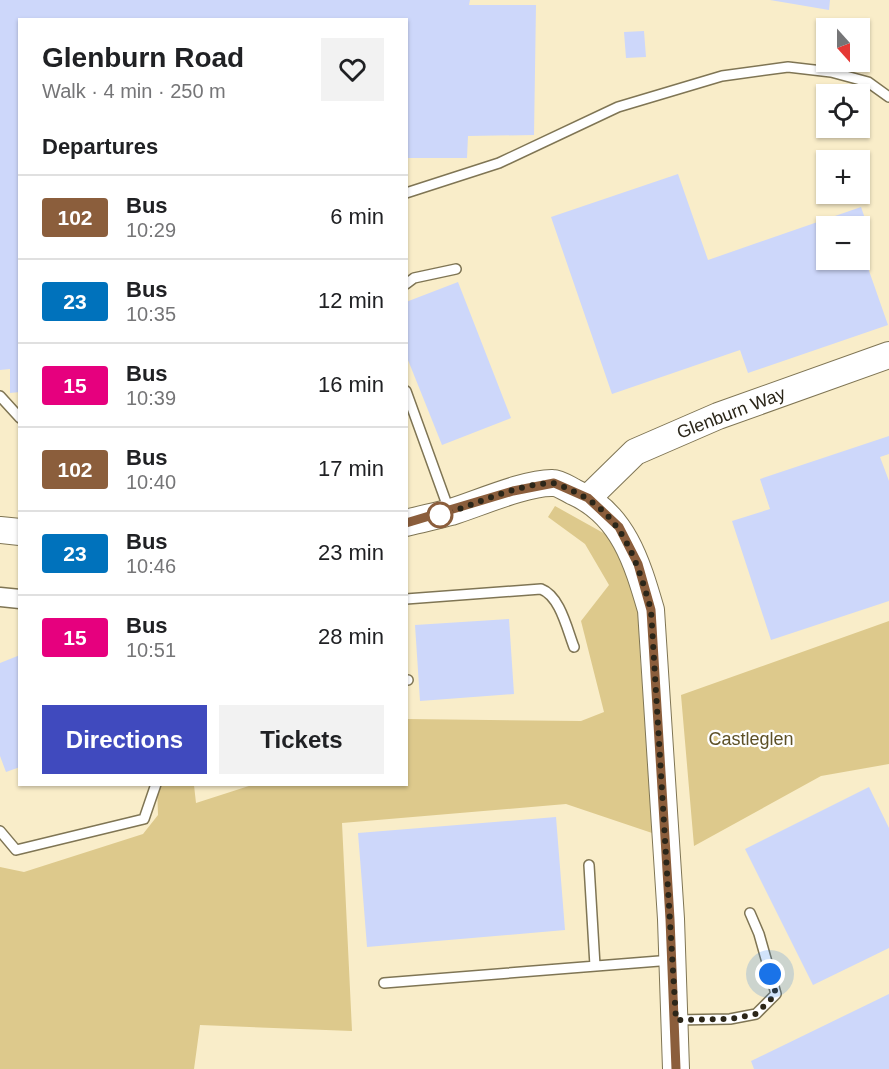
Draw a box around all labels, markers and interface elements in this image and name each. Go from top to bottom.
north arrow [816,18,870,72]
map controls [816,18,870,270]
button: heart [321,38,384,101]
text: Glenburn Road [42,42,244,73]
text: Walk · 4 min · 250 m [42,80,226,102]
button: locate [816,84,870,138]
text: Departures [42,134,158,159]
button: + [816,150,870,204]
text: Bus [126,193,168,218]
text: 6 min [330,204,384,229]
text: 102 [57,206,93,229]
button: − [816,216,870,270]
text: 10:29 [126,219,176,241]
text: Bus [126,277,168,302]
text: 12 min [318,288,384,313]
text: 23 [63,290,87,313]
text: 10:35 [126,303,176,325]
text: Bus [126,361,168,386]
text: 16 min [318,372,384,397]
text: 15 [63,374,87,397]
street label: Glenburn Way [674,383,788,443]
text: 10:39 [126,387,176,409]
text: Bus [126,445,168,470]
text: 17 min [318,456,384,481]
text: 102 [57,458,93,481]
text: 10:40 [126,471,176,493]
unlabelled marker [427,502,453,528]
text: Bus [126,529,168,554]
text: 23 min [318,540,384,565]
text: 23 [63,542,87,565]
text: 10:46 [126,555,176,577]
text: Bus [126,613,168,638]
text: 28 min [318,624,384,649]
text: 15 [63,626,87,649]
text: 10:51 [126,639,176,661]
button: Directions [42,705,207,774]
button: Tickets [219,705,384,774]
park label: Castleglen [708,729,794,749]
your location [755,959,785,989]

